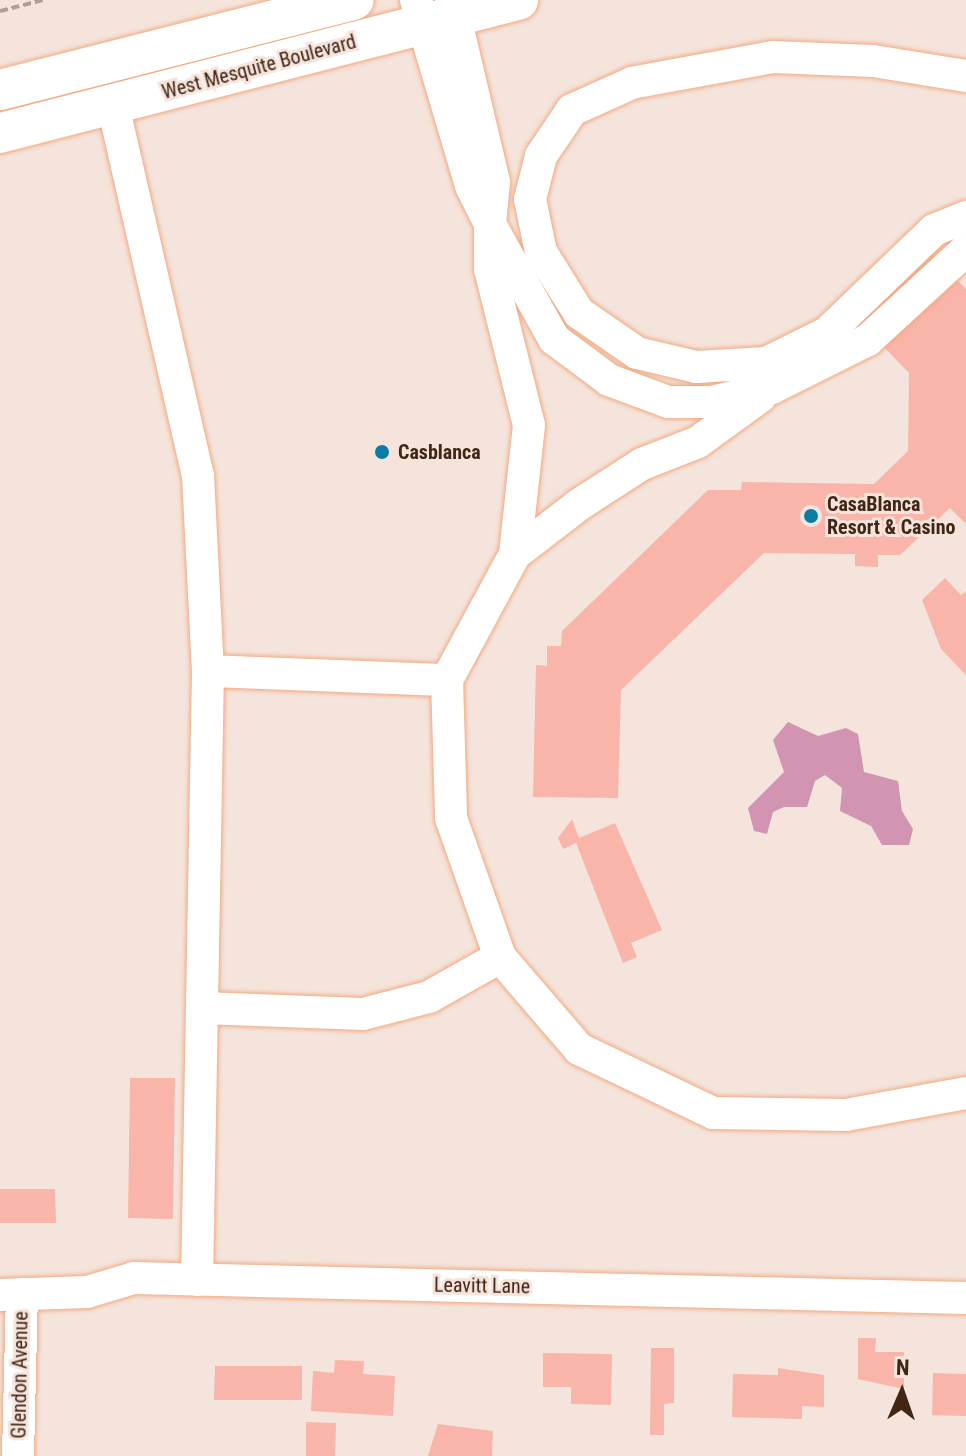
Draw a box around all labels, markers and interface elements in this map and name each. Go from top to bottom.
street label: West Mesquite Boulevard [159,30,359,104]
place label: Casblanca [398,440,481,464]
marker: Casblanca [373,443,391,461]
place label: CasaBlanca Resort & Casino [827,492,955,539]
marker: CasaBlanca Resort & Casino [802,507,820,525]
street label: Leavitt Lane [434,1273,530,1299]
street label: Glendon Avenue [7,1311,33,1439]
north arrow [862,1352,942,1432]
text: N [896,1355,910,1380]

